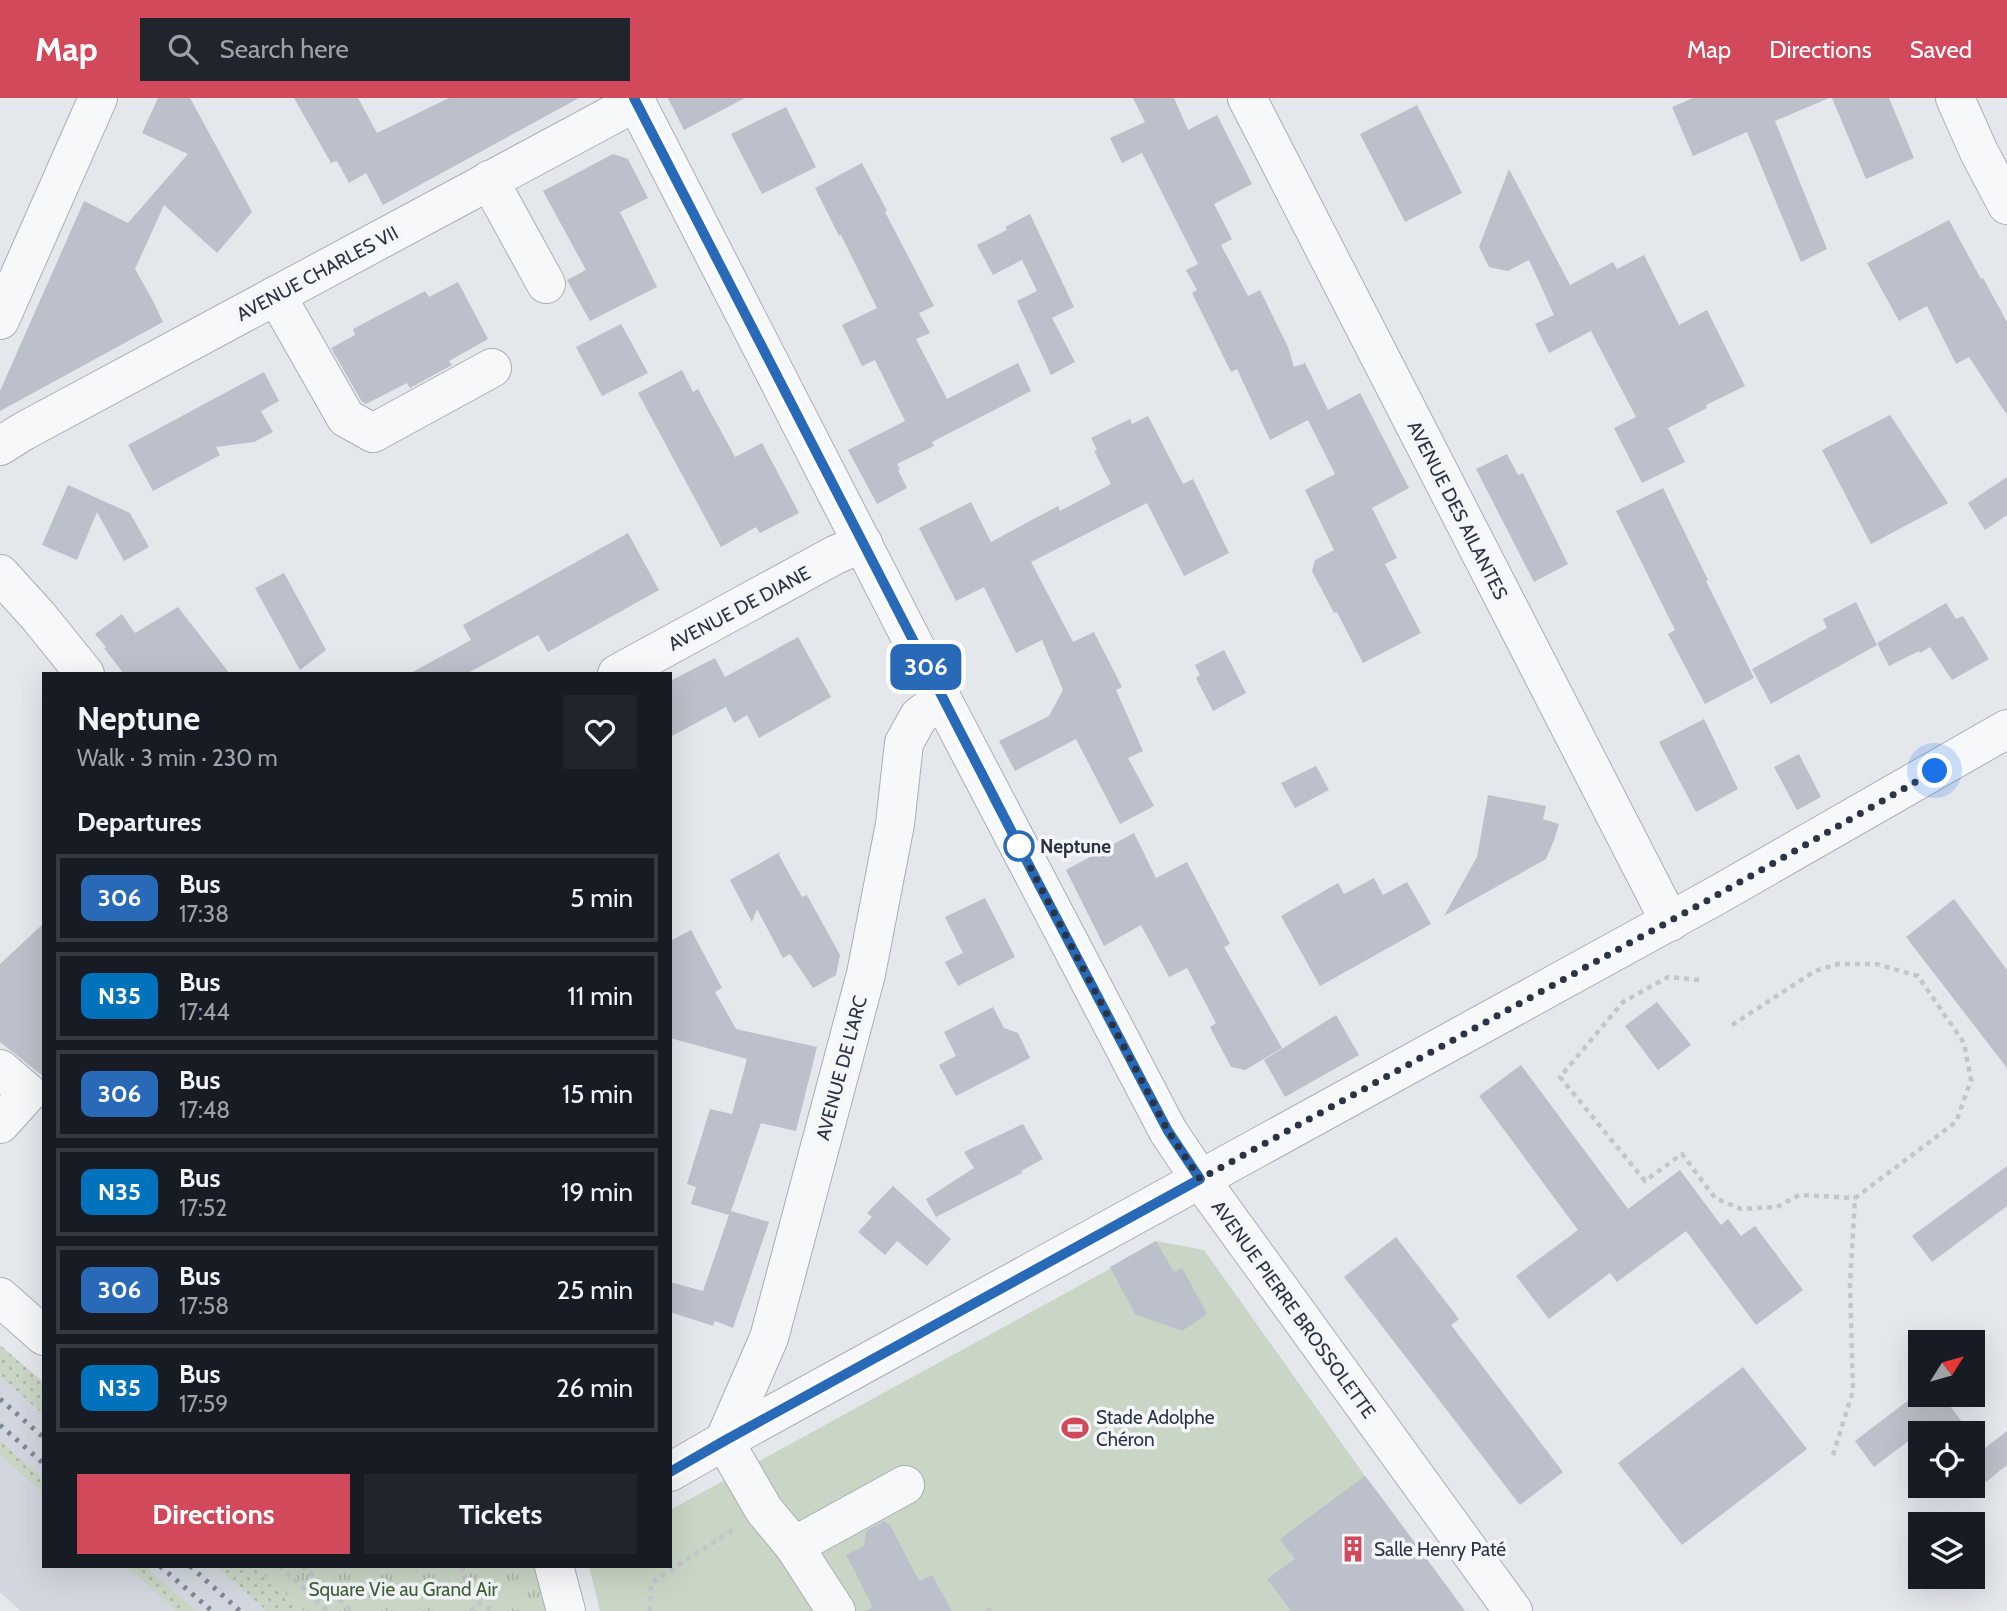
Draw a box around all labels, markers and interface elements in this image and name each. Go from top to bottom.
search box [140,18,630,81]
text: Map [35,29,98,69]
icon: search [164,30,202,68]
text: Search here [220,33,349,65]
text: Map [1687,35,1731,64]
text: Directions [1769,35,1872,64]
text: Saved [1910,35,1972,64]
street label: AVENUE CHARLES VII [232,221,402,326]
street label: AVENUE DES AILANTES [1402,417,1513,603]
street label: AVENUE DE DIANE [664,561,814,656]
line badge: 306 [886,644,966,690]
text: 306 [904,652,948,681]
button: heart [563,695,637,769]
text: Neptune [77,698,200,738]
text: Walk · 3 min · 230 m [77,744,278,772]
your location [1917,753,1952,788]
text: Departures [77,806,201,838]
marker: Neptune [1004,831,1034,861]
place label: Neptune [1040,835,1111,858]
text: Bus [179,868,220,900]
text: 5 min [570,882,633,914]
text: 306 [98,883,141,912]
text: 17:38 [179,900,229,928]
text: Bus [179,966,220,998]
text: 11 min [567,980,633,1012]
text: N35 [98,981,141,1010]
street label: AVENUE DE L'ARC [811,993,872,1143]
text: 17:44 [179,998,229,1026]
text: Bus [179,1064,220,1096]
text: 15 min [562,1078,633,1110]
text: 306 [98,1079,141,1108]
text: 17:48 [179,1096,230,1124]
text: Bus [179,1162,220,1194]
text: 19 min [561,1176,633,1208]
text: N35 [98,1177,141,1206]
text: 17:52 [179,1194,227,1222]
street label: AVENUE PIERRE BROSSOLETTE [1207,1196,1380,1423]
text: Bus [179,1260,220,1292]
text: 25 min [557,1274,633,1306]
text: 306 [98,1275,141,1304]
text: 17:58 [179,1292,229,1320]
north arrow [1908,1330,1984,1407]
map controls [1908,1330,1985,1589]
text: Bus [179,1358,220,1390]
text: 26 min [556,1372,633,1404]
text: N35 [98,1373,141,1402]
text: 17:59 [179,1390,228,1418]
place label: Stade Adolphe Chéron [1096,1406,1215,1451]
sports icon: Stade Adolphe Chéron [1060,1413,1090,1443]
button: locate [1908,1421,1985,1498]
button: Directions [77,1474,350,1554]
button: Tickets [364,1474,637,1554]
button: layers [1908,1512,1985,1589]
building icon: Salle Henry Paté [1338,1534,1368,1564]
place label: Salle Henry Paté [1374,1538,1506,1561]
park label: Square Vie au Grand Air [308,1578,498,1601]

